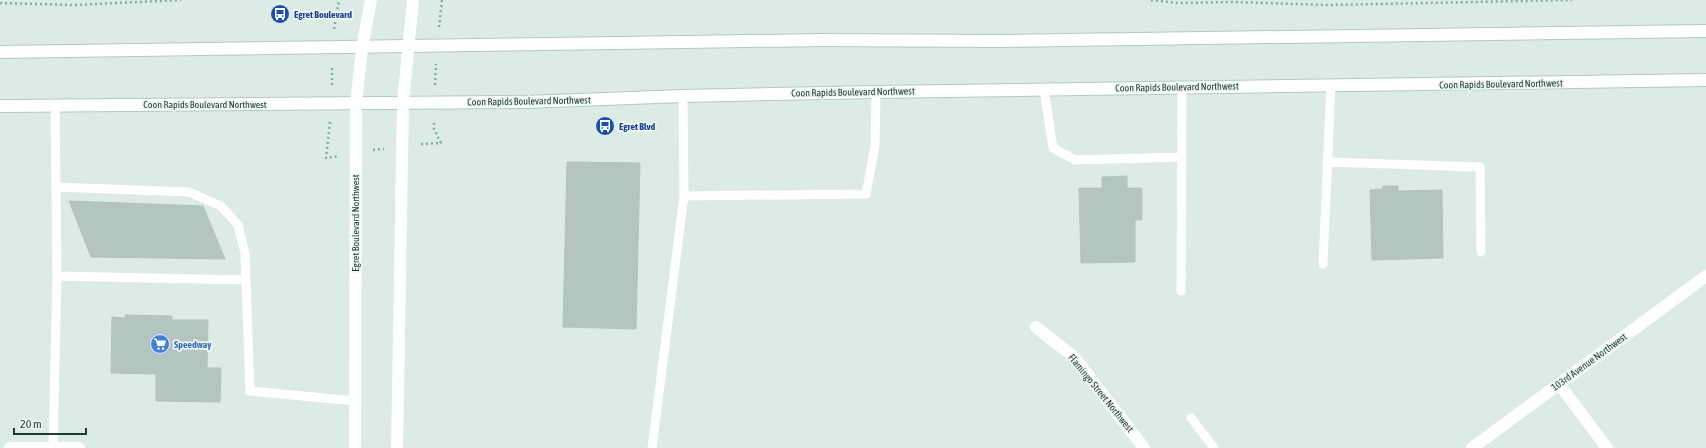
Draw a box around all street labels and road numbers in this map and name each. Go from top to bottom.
street label: Coon Rapids Boulevard Northwest [1439,77,1563,91]
street label: Coon Rapids Boulevard Northwest [1115,80,1239,94]
street label: Coon Rapids Boulevard Northwest [791,85,915,99]
street label: Coon Rapids Boulevard Northwest [467,94,591,108]
street label: Coon Rapids Boulevard Northwest [143,99,267,110]
street label: Egret Boulevard Northwest [350,174,361,272]
street label: 103rd Avenue Northwest [1549,331,1629,393]
street label: Flamingo Street Northwest [1066,352,1136,434]

